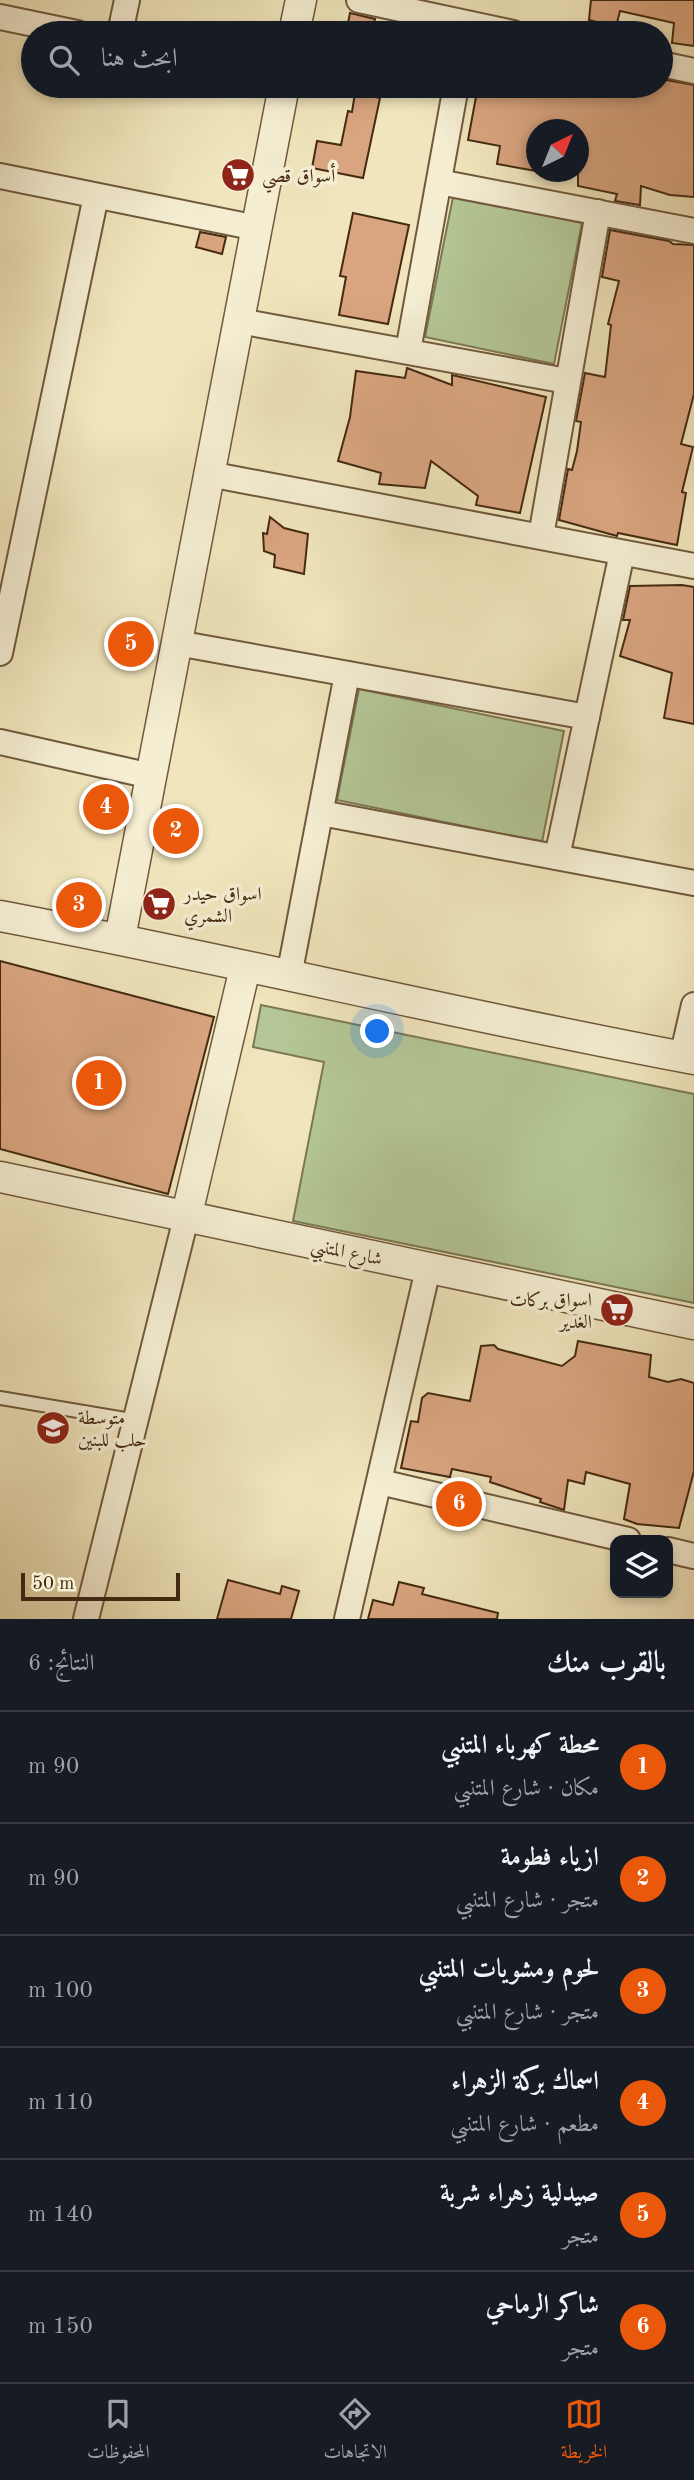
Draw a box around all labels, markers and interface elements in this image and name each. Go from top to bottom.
search box [21,21,673,98]
icon: search [45,41,83,79]
text: ابحث هنا [101,46,178,72]
north arrow [526,119,589,182]
supermarket icon: أسواق قصي [219,156,257,194]
place label: أسواق قصي [262,163,336,193]
pin: 5 [108,618,154,670]
pin: 4 [83,781,129,833]
pin: 2 [153,805,199,857]
pin: 3 [56,879,102,931]
supermarket icon: اسواق حيدر الشمري [140,885,178,923]
place label: اسواق حيدر الشمري [182,886,262,931]
your location [360,1014,394,1048]
pin: 1 [76,1057,122,1109]
street label: شارع المتنبي [308,1237,384,1277]
place label: اسواق بركات الغدير [509,1291,592,1333]
supermarket icon: اسواق بركات الغدير [598,1291,636,1329]
school or university icon: متوسطة حلب للبنين [34,1409,72,1447]
place label: متوسطة حلب للبنين [78,1410,146,1452]
pin: 6 [436,1478,482,1530]
map controls [610,1535,673,1598]
button: layers [610,1535,673,1598]
scale bar [21,1570,180,1602]
text: 50 m [32,1575,74,1594]
text: بالقرب منك [547,1649,666,1679]
text: النتائج: 6 [28,1652,95,1675]
text: محطة كهرباء المتنبي [441,1733,599,1759]
text: 90 m [28,1755,79,1778]
text: 1 [636,1755,650,1778]
text: مكان · شارع المتنبي [454,1777,599,1800]
text: ازياء فطومة [501,1845,599,1871]
text: 90 m [28,1867,79,1890]
text: 2 [636,1867,650,1890]
text: متجر · شارع المتنبي [456,1889,599,1912]
text: لحوم ومشويات المتنبي [418,1957,599,1983]
text: 100 m [28,1979,93,2002]
text: 3 [636,1979,650,2002]
text: متجر · شارع المتنبي [456,2001,599,2024]
text: اسماك بركة الزهراء [451,2069,599,2095]
text: 110 m [28,2091,93,2114]
text: 4 [636,2091,650,2114]
text: مطعم · شارع المتنبي [450,2113,599,2136]
text: صيدلية زهراء شربة [440,2181,599,2207]
text: 140 m [28,2203,93,2226]
text: 5 [636,2203,650,2226]
text: متجر [563,2225,599,2248]
text: شاكر الرماحي [486,2293,599,2319]
text: 150 m [28,2315,93,2338]
text: 6 [636,2315,650,2338]
text: متجر [563,2337,599,2360]
tab: المحفوظات [87,2395,150,2470]
tab: الاتجاهات [324,2395,387,2470]
tab: الخريطة [561,2395,607,2470]

